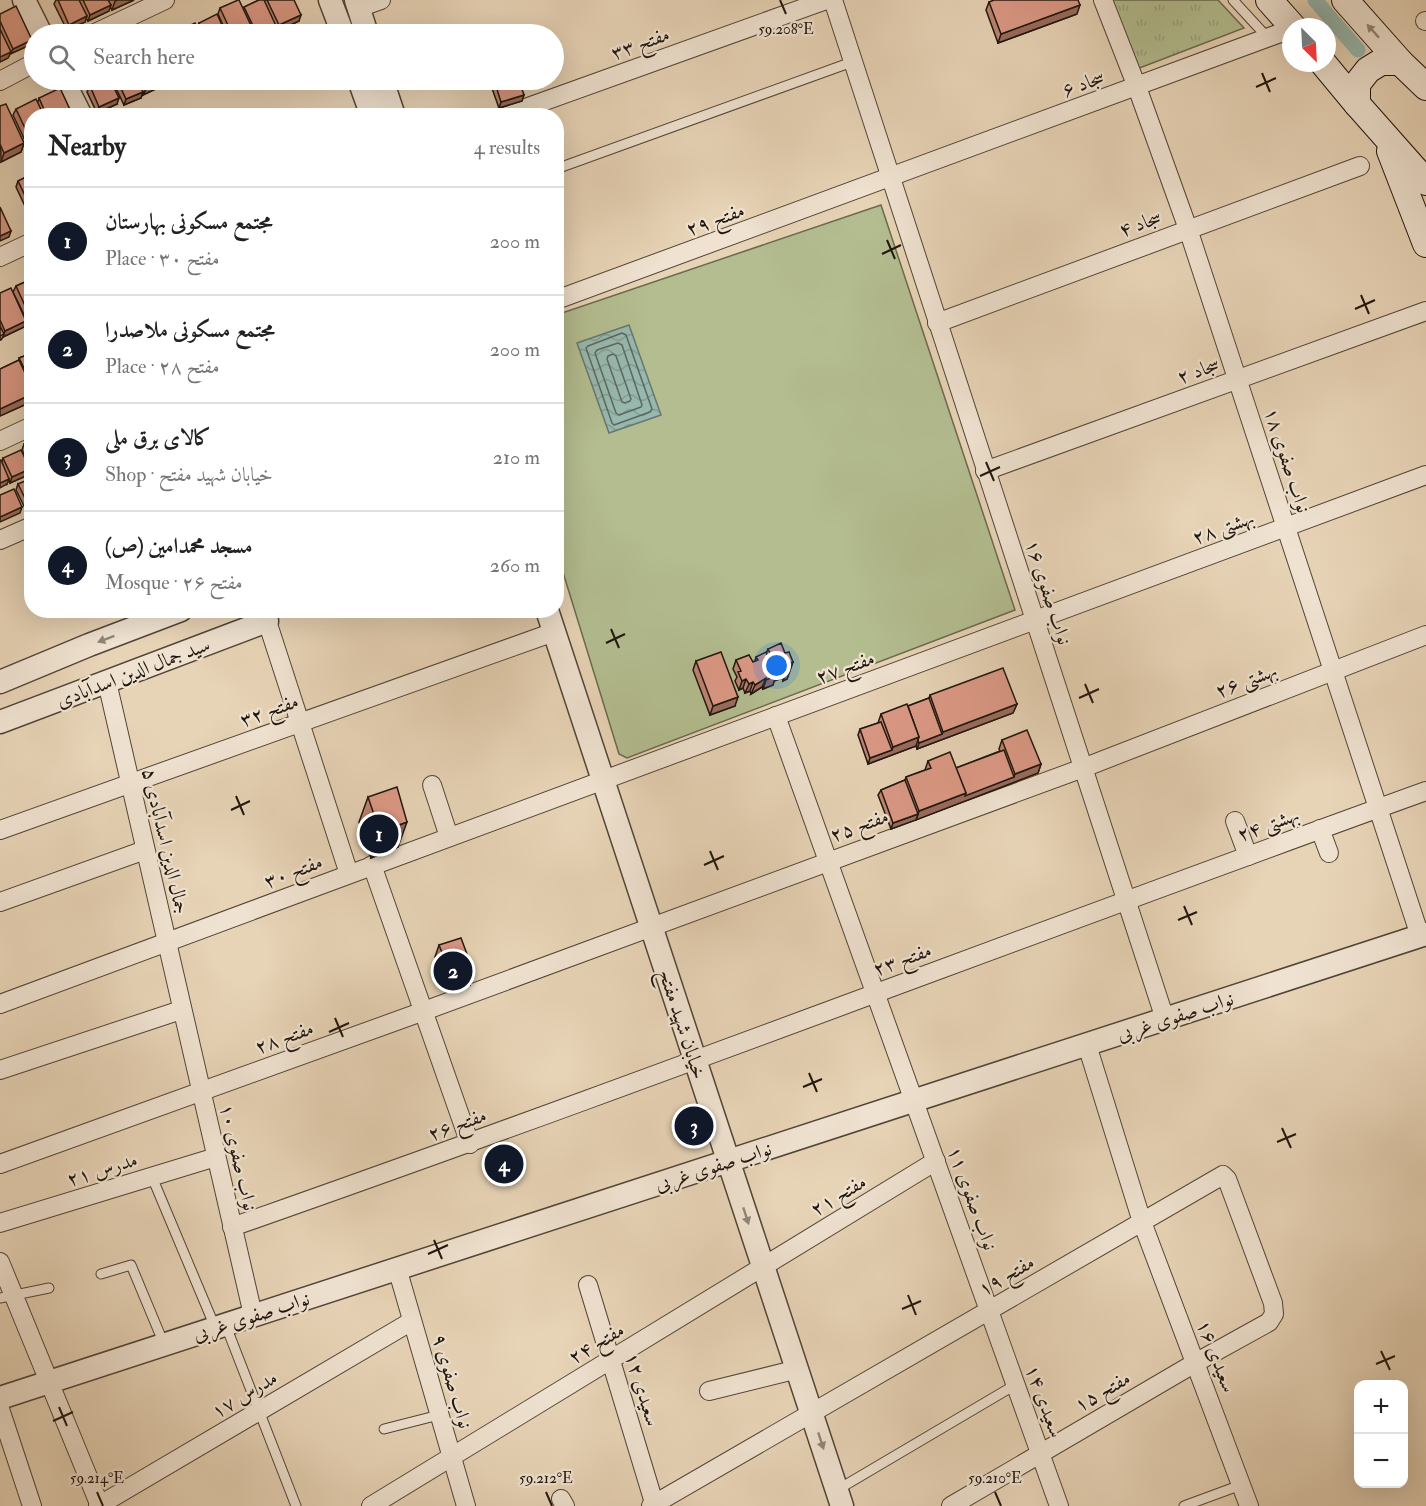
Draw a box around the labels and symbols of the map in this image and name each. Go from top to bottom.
north arrow [1282,18,1336,72]
text: 59.208°E [758,20,814,39]
street label: مفتح ۳۳ [607,21,675,70]
one-way arrow [1367,24,1380,39]
street label: سجاد ۶ [1058,64,1108,103]
street label: مفتح ۲۹ [682,197,750,246]
street label: سجاد ۴ [1115,204,1165,243]
street label: سجاد ۲ [1173,351,1223,390]
street label: نواب صفوی ۱۸ [1259,404,1316,516]
street label: بهشتی ۲۸ [1189,505,1258,552]
street label: نواب صفوی ۱۶ [1020,536,1077,648]
street label: سید جمال الدین اسدآبادی [53,632,214,713]
one-way arrow [97,634,115,644]
street label: مفتح ۲۷ [812,645,880,694]
your location [762,651,791,680]
street label: بهشتی ۲۶ [1212,657,1281,705]
street label: مفتح ۳۲ [236,688,304,737]
street label: جمال الدین اسدآبادی ۵ [137,766,194,916]
street label: بهشتی ۲۴ [1234,802,1303,849]
street label: مفتح ۲۵ [826,803,894,852]
pin: 1 [360,812,398,856]
street label: مفتح ۳۰ [260,849,328,899]
street label: مفتح ۲۳ [869,937,937,986]
pin: 2 [434,948,472,994]
street label: خیابان شهید مفتح [648,966,712,1084]
street label: نواب صفوی غربی [1114,986,1237,1049]
street label: مفتح ۲۸ [251,1015,319,1064]
street label: نواب صفوی ۱۰ [214,1101,263,1213]
street label: مفتح ۲۶ [424,1102,492,1151]
pin: 3 [674,1104,714,1148]
street label: نواب صفوی غربی [652,1136,775,1199]
pin: 4 [484,1142,524,1186]
street label: نواب صفوی ۱۱ [942,1143,1003,1254]
street label: مدرس ۲۱ [64,1147,141,1192]
street label: مفتح ۲۱ [806,1169,873,1226]
one-way arrow [742,1207,751,1225]
street label: مفتح ۱۹ [974,1249,1041,1306]
street label: نواب صفوی غربی [190,1286,313,1349]
street label: سعیدی ۱۶ [1191,1316,1242,1396]
street label: مفتح ۲۴ [564,1317,631,1374]
street label: نواب صفوی ۹ [427,1331,478,1432]
street label: سعیدی ۱۲ [619,1349,666,1429]
street label: سعیدی ۱۴ [1020,1361,1069,1441]
street label: مدرس ۱۷ [207,1365,282,1424]
street label: مفتح ۱۵ [1070,1365,1137,1422]
one-way arrow [817,1432,826,1450]
text: 59.214°E [70,1469,124,1488]
text: 59.212°E [519,1469,573,1488]
text: 59.210°E [968,1469,1022,1488]

